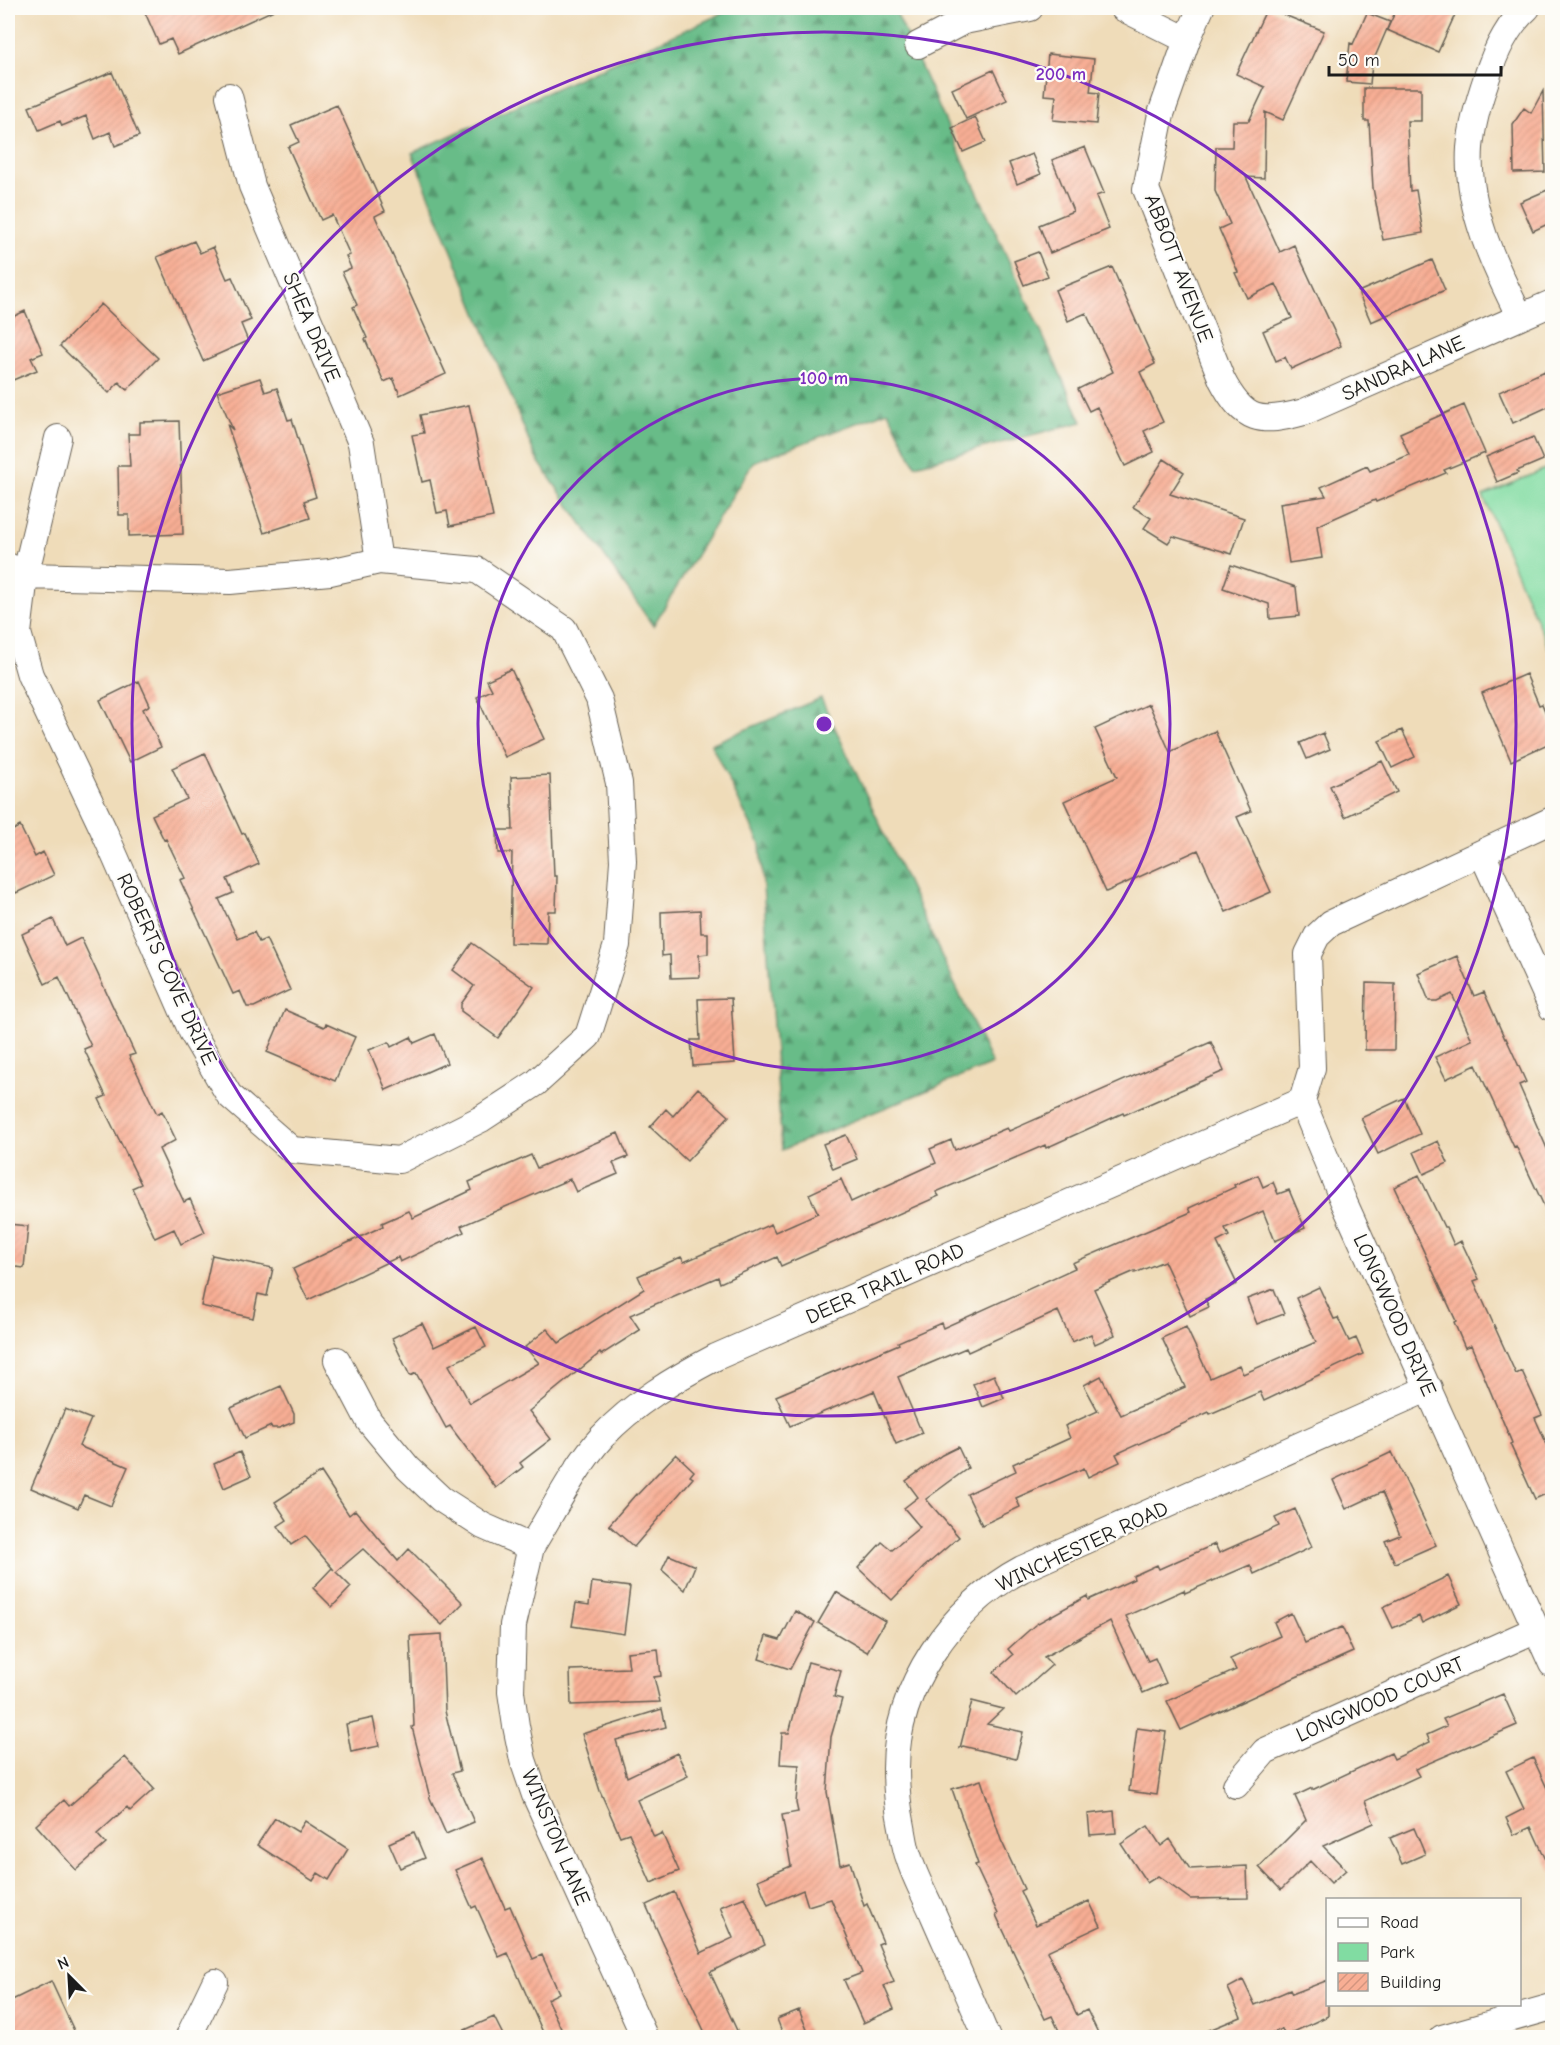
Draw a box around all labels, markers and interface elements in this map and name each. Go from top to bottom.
scale bar [1329,39,1502,77]
text: 50 m [1338,50,1380,71]
text: 200 m [1036,64,1086,85]
street label: ABBOTT AVENUE [1140,191,1218,345]
street label: SHEA DRIVE [278,269,346,385]
street label: SANDRA LANE [1338,330,1468,406]
text: 100 m [800,368,848,389]
centre of rings [814,714,834,734]
street label: ROBERTS COVE DRIVE [112,869,222,1069]
street label: LONGWOOD DRIVE [1349,1230,1441,1400]
street label: DEER TRAIL ROAD [802,1237,968,1329]
street label: WINCHESTER ROAD [992,1496,1172,1596]
street label: LONGWOOD COURT [1292,1651,1468,1747]
street label: WINSTON LANE [517,1766,595,1908]
legend [1326,1898,1521,2006]
text: Road [1380,1912,1419,1933]
text: Park [1380,1942,1415,1963]
north arrow [39,1946,99,2006]
text: N [55,1953,72,1974]
text: Building [1380,1972,1442,1993]

